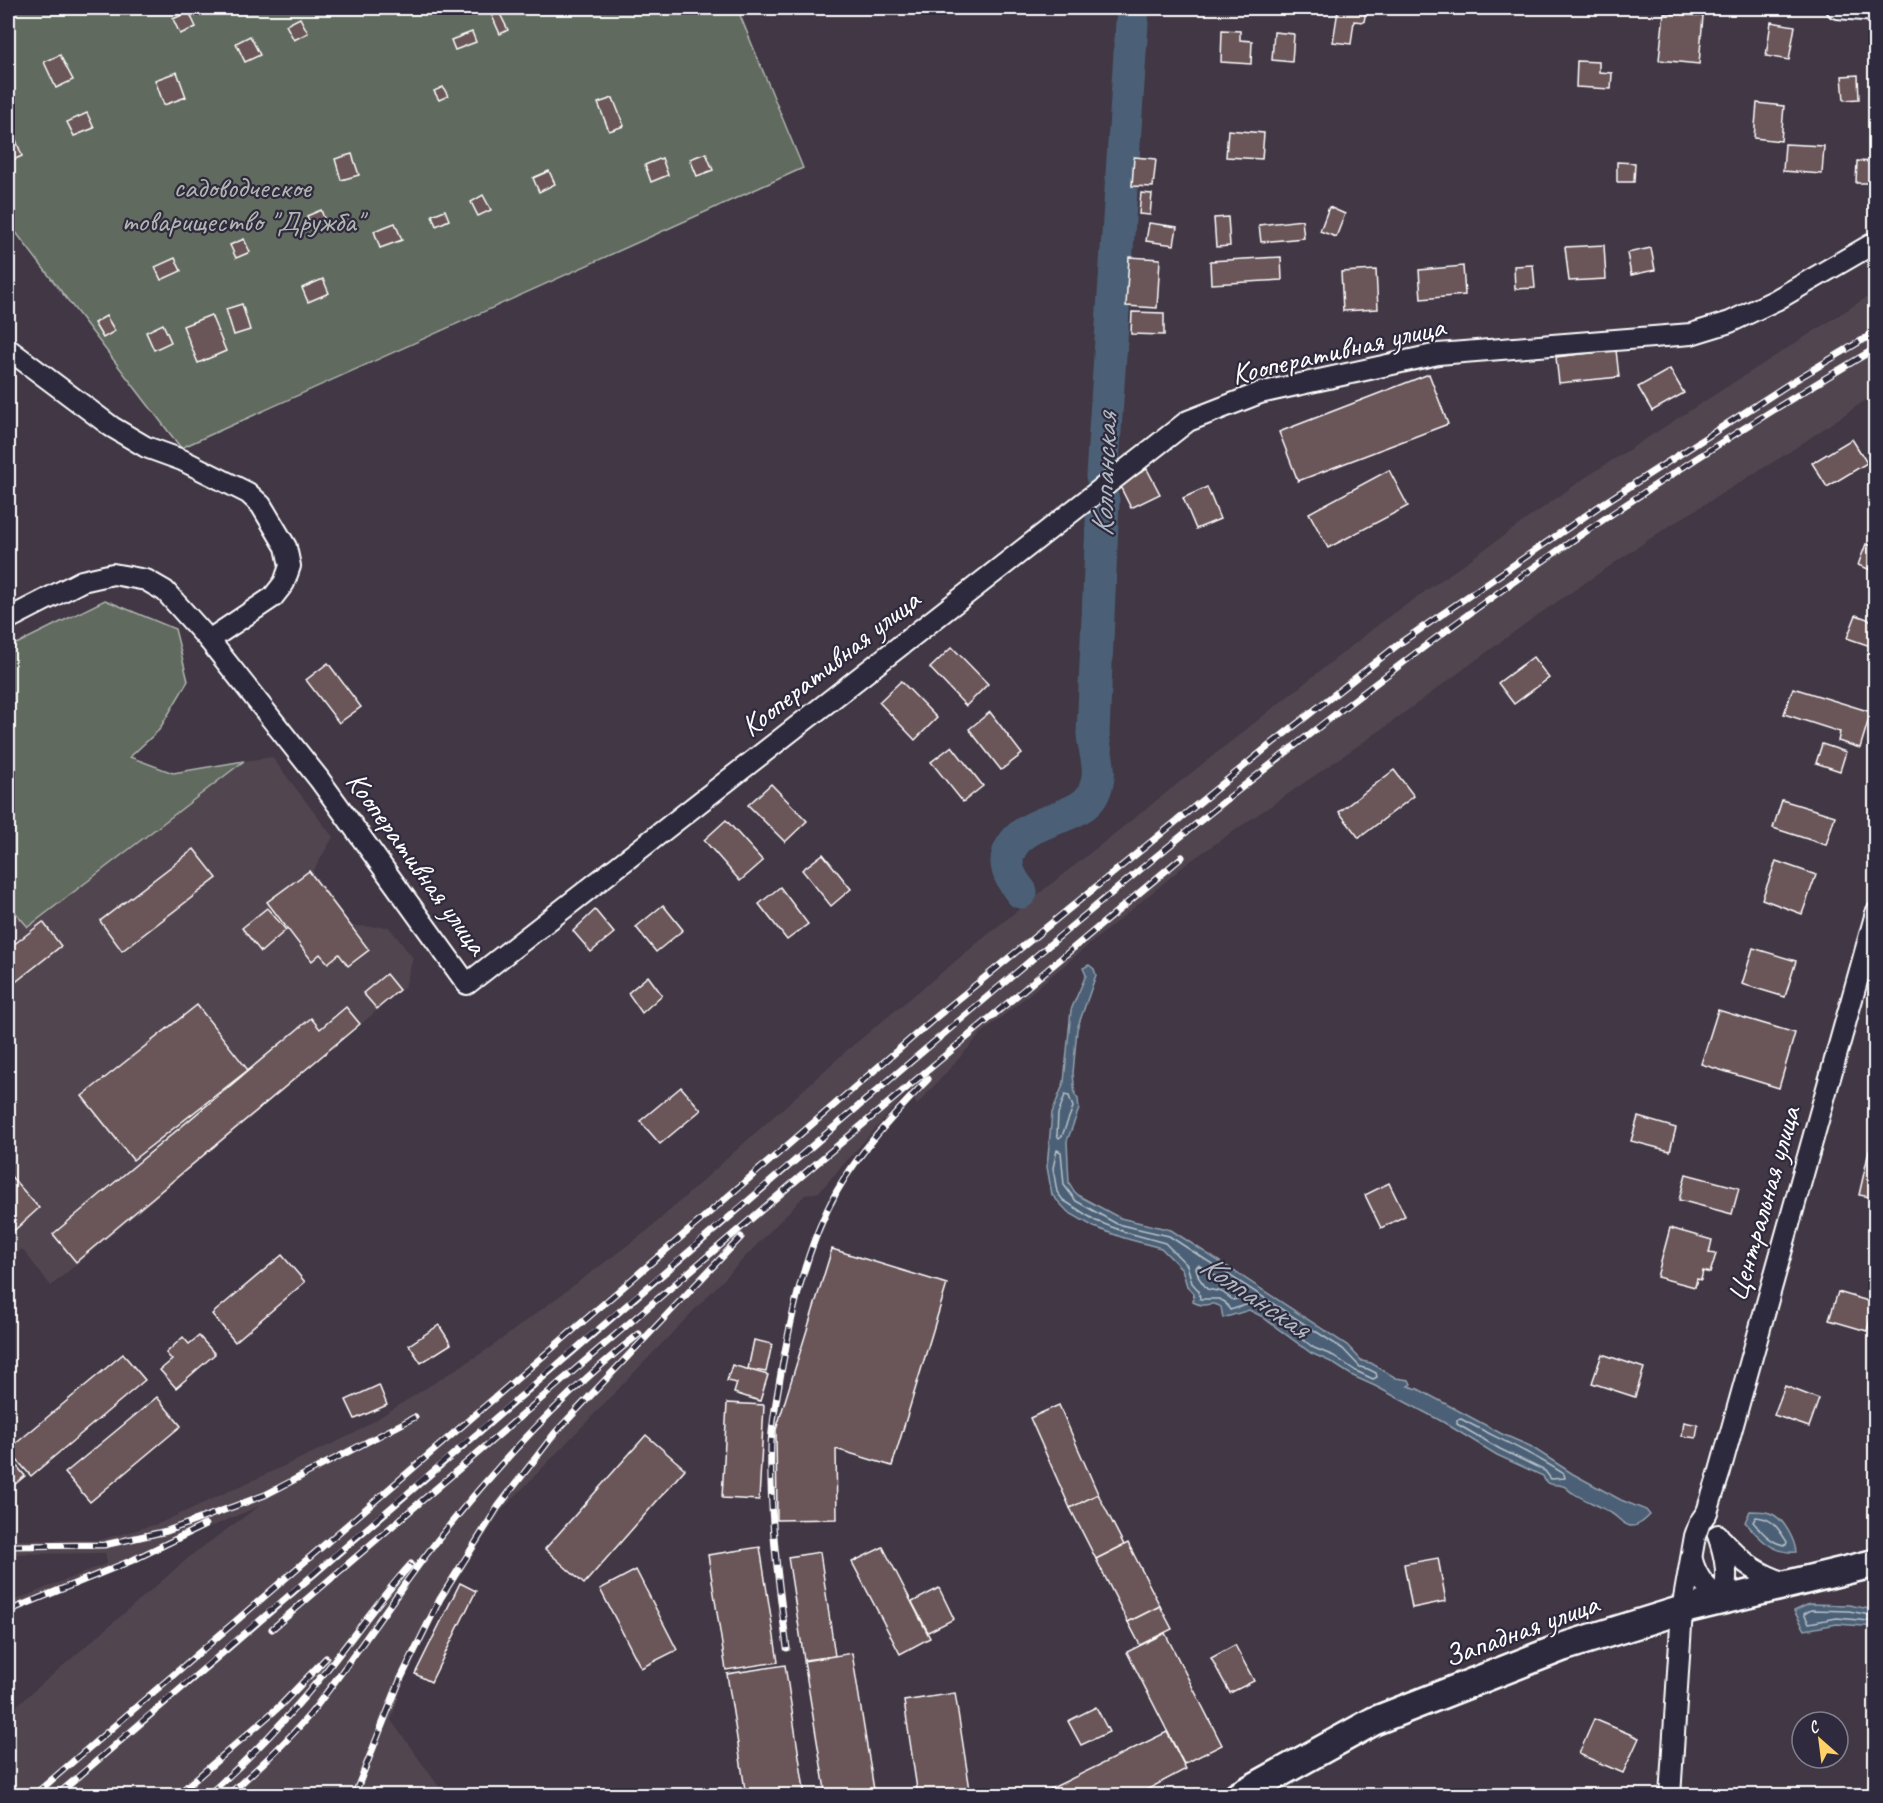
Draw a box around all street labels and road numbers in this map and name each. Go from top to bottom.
street label: Кооперативная улица [1228,307,1450,393]
street label: Кооперативная улица [733,580,929,745]
street label: Кооперативная улица [338,764,497,964]
street label: Центральная улица [1717,1100,1809,1306]
street label: Западная улица [1439,1584,1605,1676]

